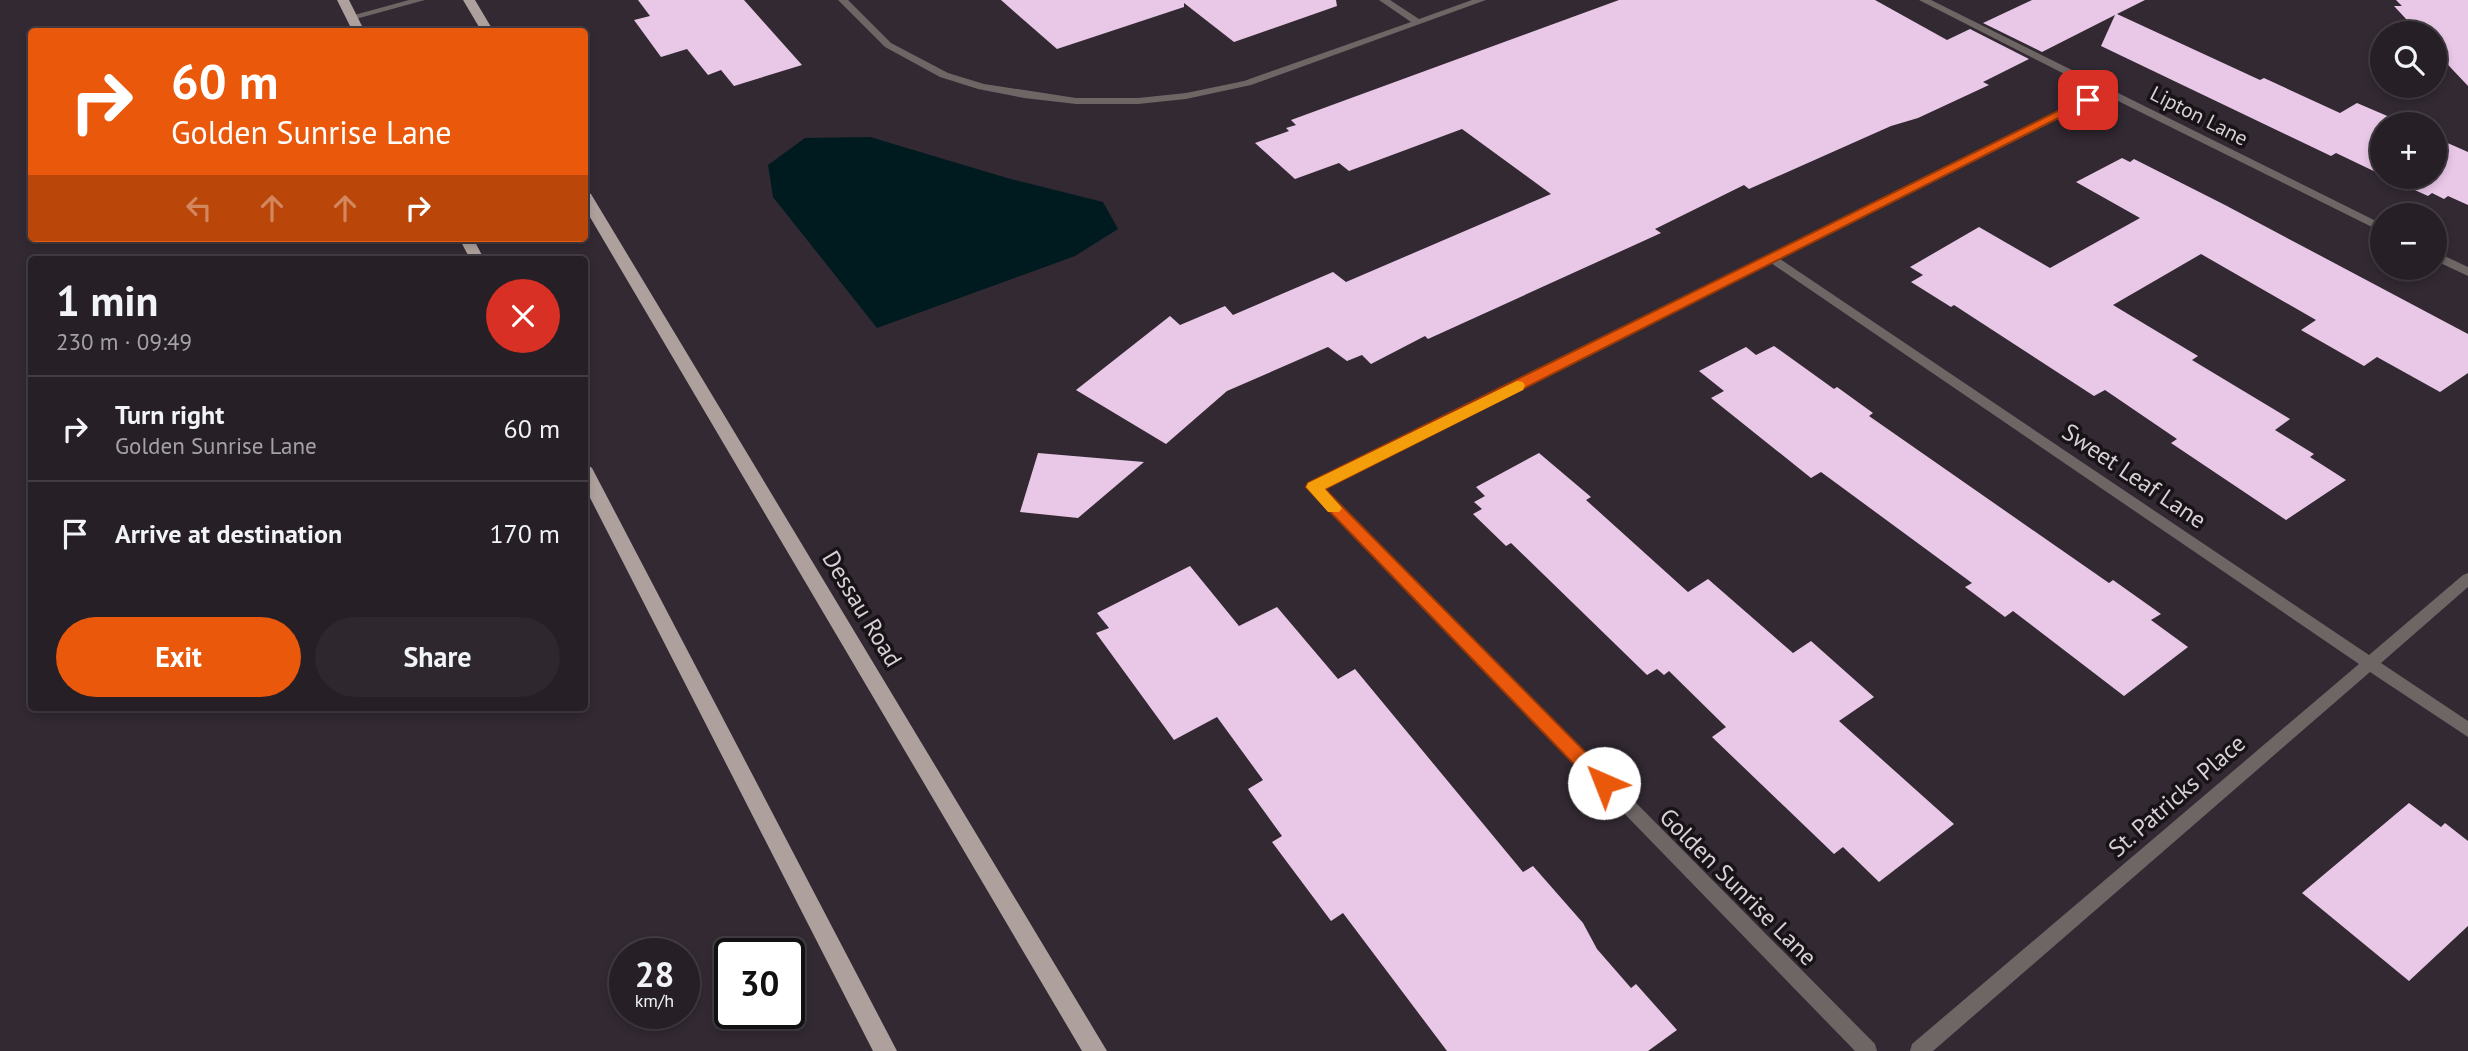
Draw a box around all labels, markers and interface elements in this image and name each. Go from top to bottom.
map controls [2370,21,2447,280]
button: search [2370,21,2447,98]
text: 60 m [171,49,278,113]
icon: right [56,56,147,147]
pin [2058,70,2118,130]
street label: Lipton Lane [2146,79,2253,152]
icon: arrive [2069,81,2107,119]
text: Golden Sunrise Lane [171,111,452,153]
button: + [2370,112,2447,189]
icon: left [180,189,218,227]
icon: ahead [253,189,291,227]
icon: ahead [326,189,364,227]
icon: right [399,189,437,227]
button: − [2370,203,2447,280]
text: 1 min [56,273,158,328]
button: close [486,279,560,353]
text: 230 m · 09:49 [56,327,192,356]
text: Turn right [115,398,224,431]
icon: right [56,410,94,448]
text: 60 m [504,412,560,445]
street label: Sweet Leaf Lane [2056,416,2212,535]
text: Golden Sunrise Lane [115,431,317,460]
icon: arrive [56,515,94,553]
text: Arrive at destination [115,517,342,550]
text: 170 m [489,517,560,550]
street label: Dessau Road [816,545,909,673]
button: Exit [56,617,301,697]
button: Share [315,617,560,697]
street label: St. Patricks Place [2102,728,2252,864]
position arrow [1567,746,1641,820]
street label: Golden Sunrise Lane [1653,801,1824,972]
speed limit sign: 30 [714,938,805,1029]
text: 28 [635,951,674,997]
text: km/h [635,989,674,1012]

